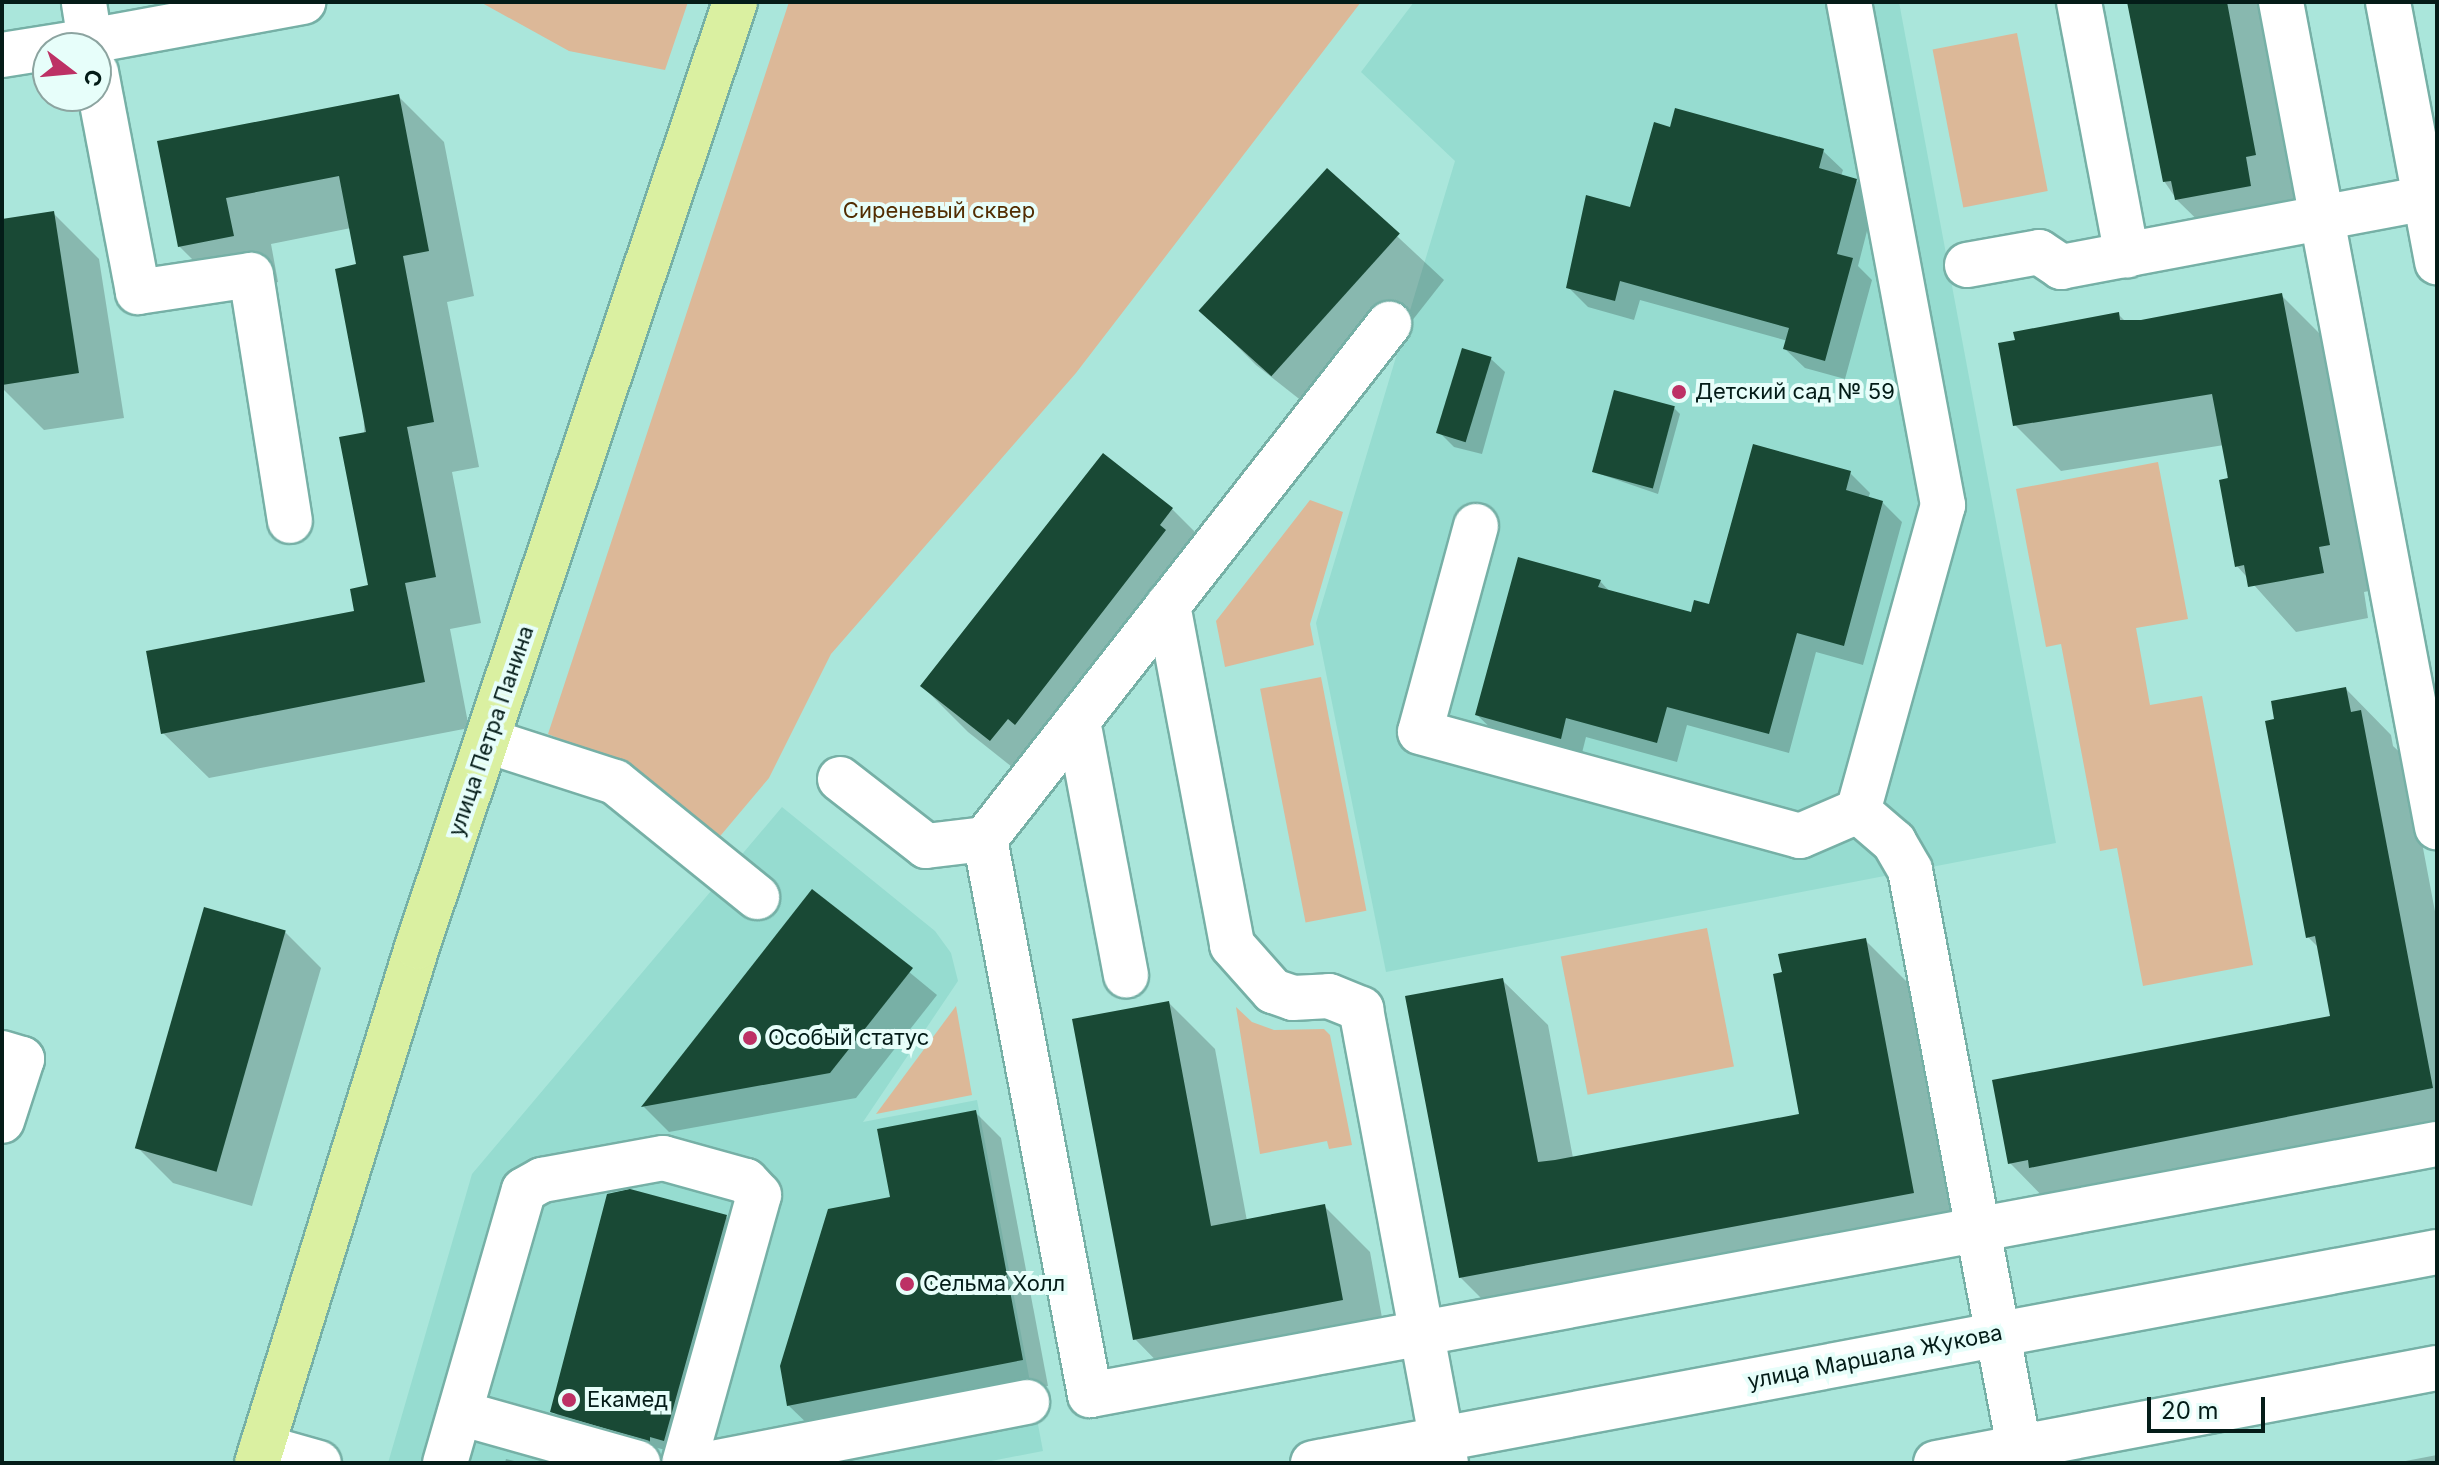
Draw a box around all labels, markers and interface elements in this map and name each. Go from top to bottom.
north arrow [32,32,112,112]
text: С [78,67,108,89]
park label: Сиреневый сквер [843,198,1035,224]
place label: Детский сад № 59 [1695,379,1895,405]
marker: Детский сад № 59 [1670,383,1688,401]
street label: улица Петра Панина [443,622,539,840]
place label: Особый статус [768,1025,929,1051]
marker: Особый статус [739,1027,761,1049]
place label: Сельма Холл [923,1271,1065,1297]
marker: Сельма Холл [898,1275,916,1293]
street label: улица Маршала Жукова [1745,1319,2005,1395]
scale bar [2151,1381,2269,1431]
place label: Екамед [587,1387,668,1413]
marker: Екамед [558,1389,580,1411]
text: 20 m [2161,1396,2219,1425]

